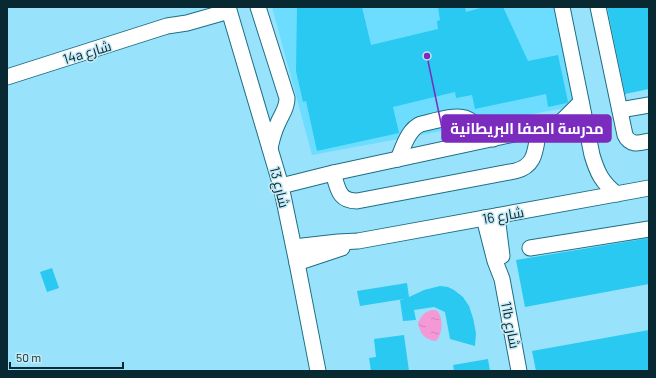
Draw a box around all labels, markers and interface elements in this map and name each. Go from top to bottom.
street label: 14a شارع [61,37,114,68]
callout: مدرسة الصفا البريطانية [442,115,611,142]
text: مدرسة الصفا البريطانية [450,119,604,138]
street label: شارع 13 [266,165,293,210]
street label: شارع 16 [481,203,525,228]
street label: 11b شارع [497,300,524,350]
scale bar [10,344,123,370]
text: 50 m [16,350,41,364]

